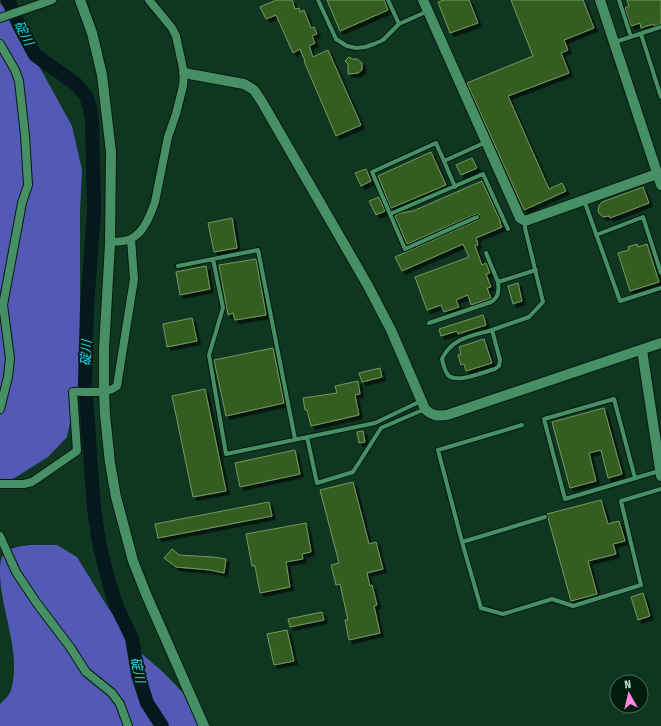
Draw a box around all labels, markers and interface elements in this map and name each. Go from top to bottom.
water label: 碇川 [11,18,37,50]
water label: 碇川 [78,338,94,366]
water label: 碇川 [128,656,149,686]
north arrow [609,674,649,714]
text: N [624,678,632,691]

